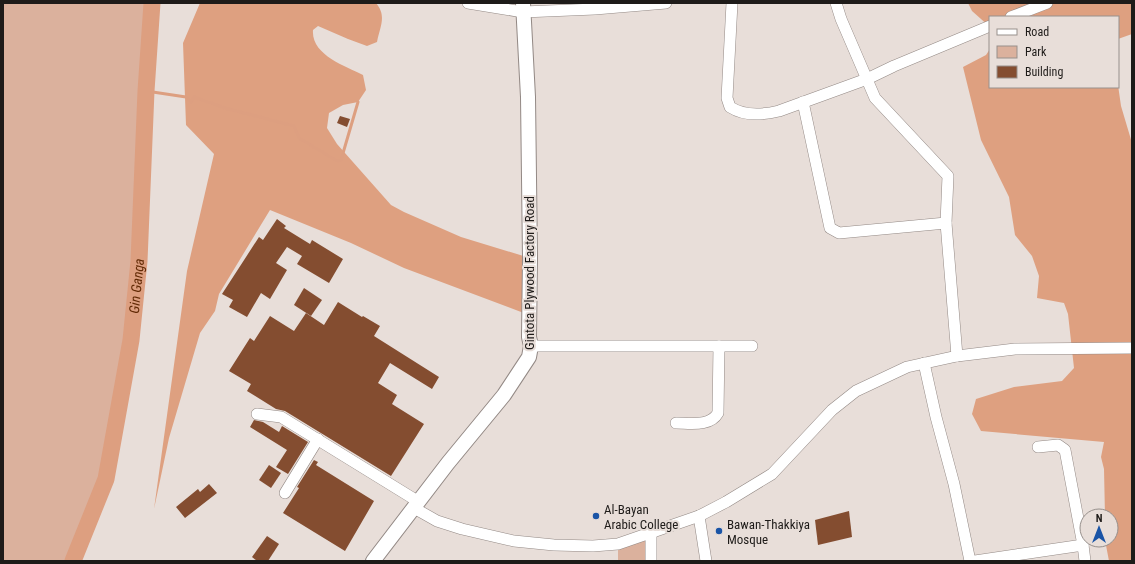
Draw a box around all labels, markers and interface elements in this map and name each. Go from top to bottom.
legend [989,16,1119,88]
text: Road [1025,25,1049,39]
text: Park [1025,45,1047,59]
text: Building [1025,65,1063,79]
street label: Gintota Plywood Factory Road [522,196,537,350]
water label: Gin Ganga [126,258,147,314]
place label: Al-Bayan Arabic College [604,502,678,532]
north arrow [1079,508,1119,548]
marker: Al-Bayan Arabic College [591,511,601,521]
text: N [1096,512,1103,525]
place label: Bawan-Thakkiya Mosque [727,517,810,547]
marker: Bawan-Thakkiya Mosque [714,526,724,536]

